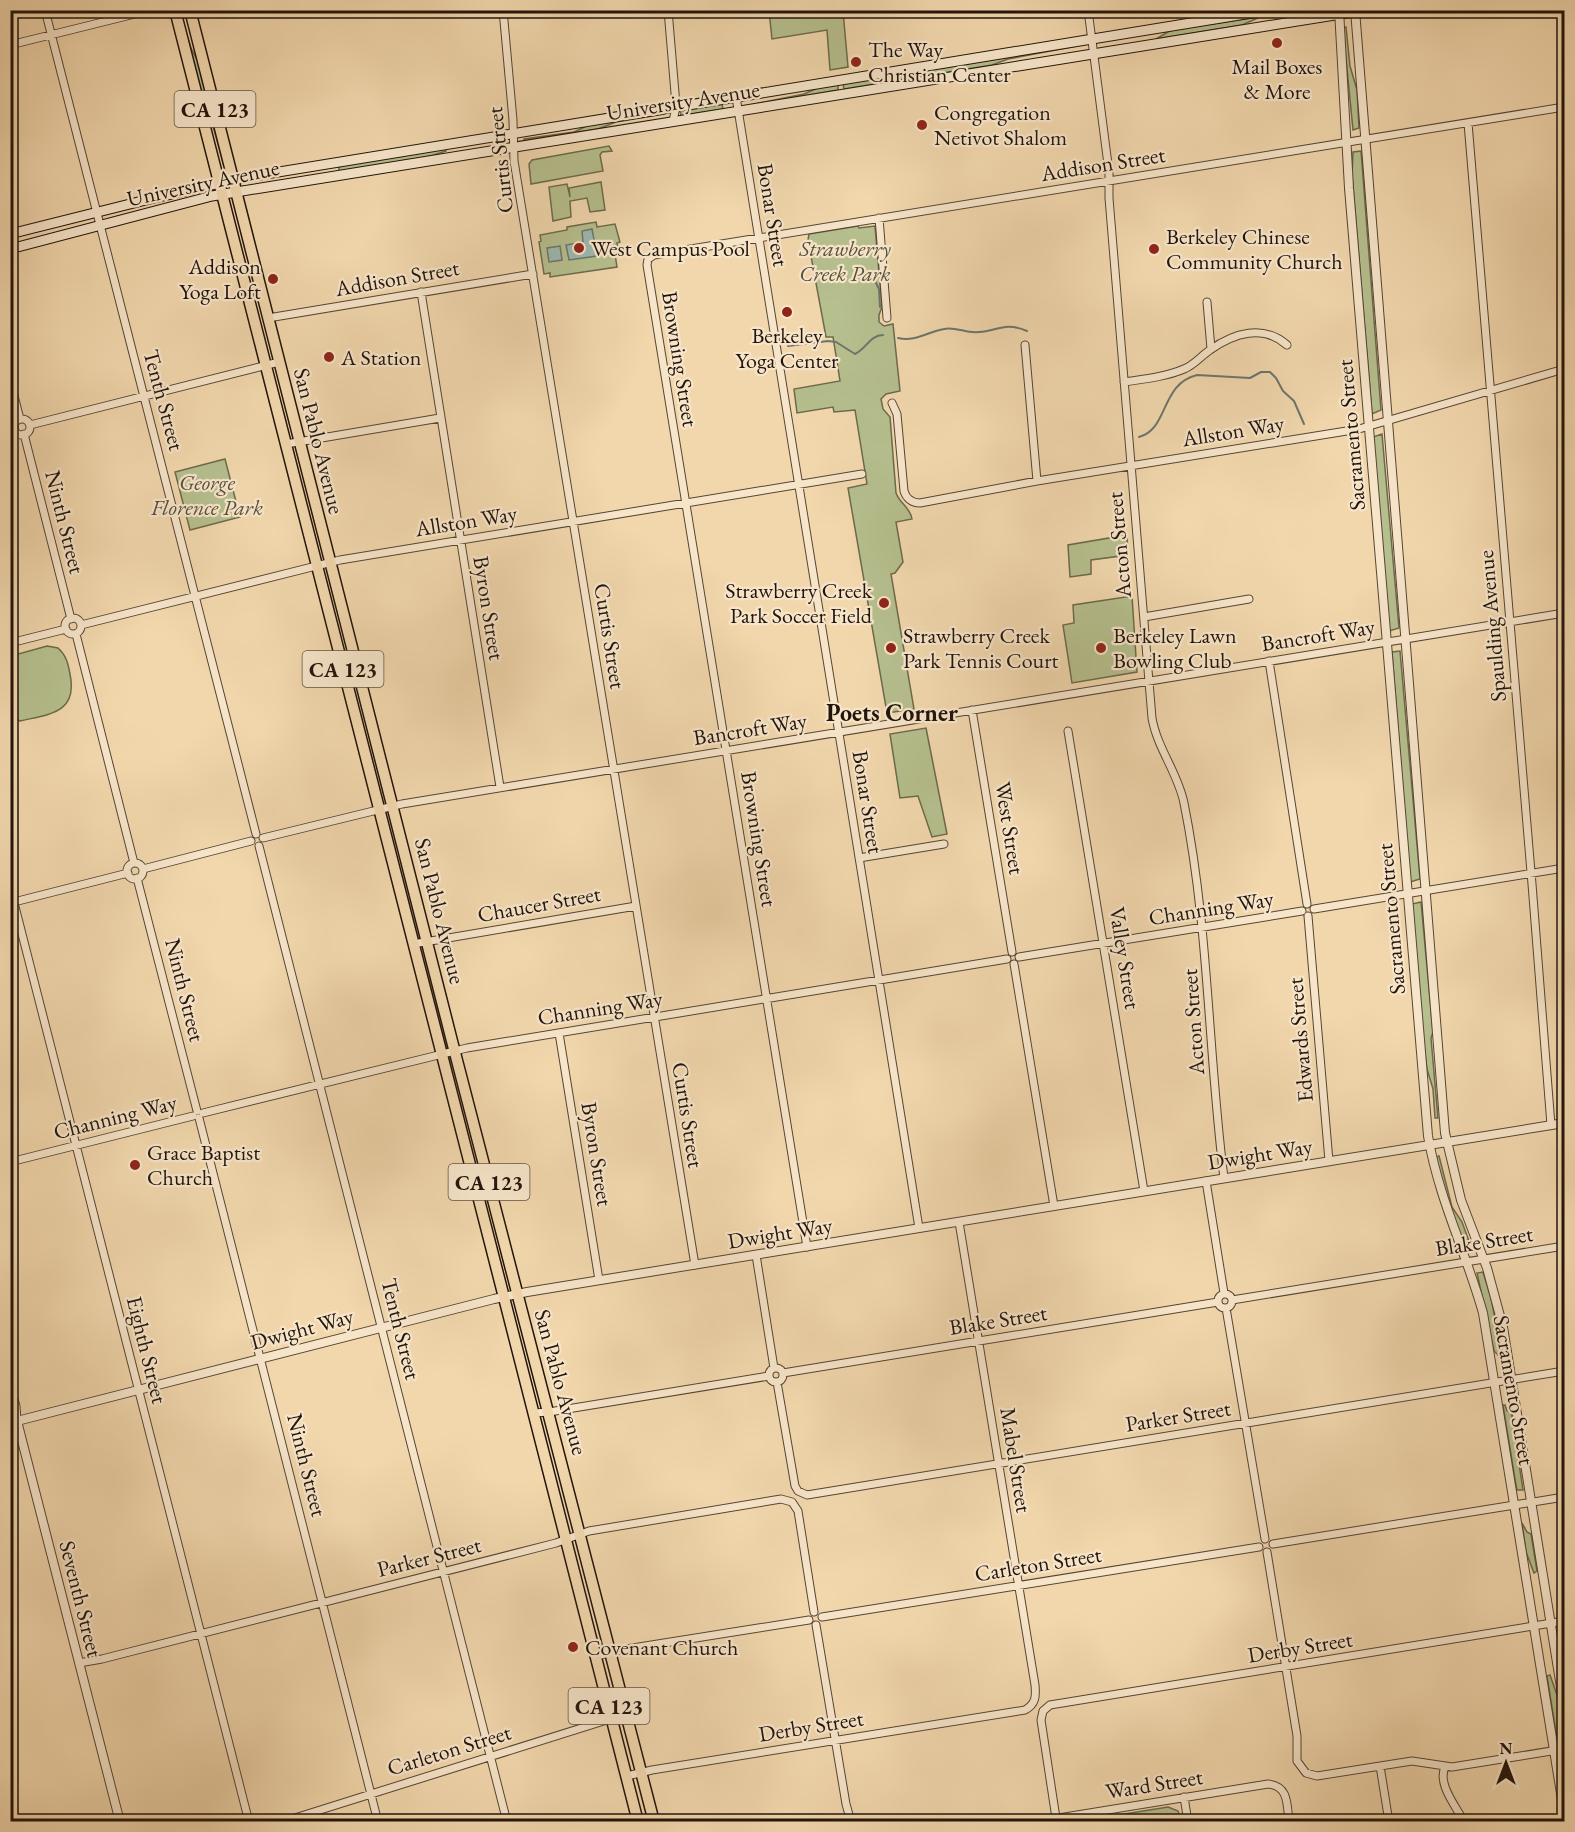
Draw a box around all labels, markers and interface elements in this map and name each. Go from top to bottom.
place label: The Way Christian Center [868,35,1011,89]
marker: Mail Boxes & More [1270,36,1284,50]
place label: Mail Boxes & More [1232,52,1322,106]
marker: The Way Christian Center [849,55,863,69]
street label: University Avenue [604,75,762,127]
road number: CA 123 [174,91,256,127]
place label: Congregation Netivot Shalom [934,98,1067,152]
street label: Curtis Street [480,105,520,215]
marker: Congregation Netivot Shalom [915,118,929,132]
street label: Addison Street [1038,140,1167,188]
street label: University Avenue [124,153,282,213]
street label: Bonar Street [751,161,795,269]
place label: Berkeley Chinese Community Church [1166,222,1342,276]
place label: West Campus Pool [591,234,750,263]
park label: Strawberry Creek Park [798,234,891,288]
marker: West Campus Pool [572,241,586,255]
marker: Berkeley Chinese Community Church [1147,242,1161,256]
place label: Addison Yoga Loft [179,252,261,306]
street label: Addison Street [332,253,461,303]
marker: Addison Yoga Loft [266,272,280,286]
street label: Browning Street [655,289,705,429]
marker: Berkeley Yoga Center [780,305,794,319]
place label: Berkeley Yoga Center [736,321,839,375]
place label: A Station [340,343,422,372]
street label: Tenth Street [137,346,191,454]
marker: A Station [322,350,336,364]
street label: Sacramento Street [1330,358,1372,512]
street label: San Pablo Avenue [287,365,351,517]
street label: Allston Way [1179,409,1286,454]
street label: Ninth Street [38,467,92,577]
park label: George Florence Park [150,468,263,522]
street label: Acton Street [1100,491,1138,600]
street label: Allston Way [412,499,519,544]
street label: Spaulding Avenue [1471,549,1513,703]
street label: Byron Street [466,554,512,662]
place label: Strawberry Creek Park Soccer Field [725,576,873,630]
street label: Curtis Street [587,581,633,691]
marker: Strawberry Creek Park Soccer Field [877,596,891,610]
street label: Bancroft Way [1259,612,1377,658]
place label: Strawberry Creek Park Tennis Court [903,621,1058,675]
place label: Berkeley Lawn Bowling Club [1113,621,1237,675]
marker: Strawberry Creek Park Tennis Court [884,641,898,655]
marker: Berkeley Lawn Bowling Club [1094,641,1108,655]
road number: CA 123 [302,651,384,687]
district label: Poets Corner [826,697,958,728]
street label: Bancroft Way [691,706,809,752]
street label: Bonar Street [846,748,890,856]
street label: Browning Street [734,769,784,909]
street label: West Street [988,780,1032,876]
street label: San Pablo Avenue [408,835,472,987]
street label: Sacramento Street [1370,842,1412,996]
street label: Chaucer Street [475,879,603,929]
street label: Channing Way [1146,884,1276,932]
street label: Valley Street [1103,905,1147,1011]
street label: Ninth Street [158,935,212,1045]
street label: Acton Street [1175,968,1211,1077]
street label: Edwards Street [1280,976,1320,1103]
street label: Channing Way [535,984,665,1032]
street label: Curtis Street [665,1060,711,1170]
street label: Channing Way [50,1088,180,1146]
street label: Byron Street [574,1100,620,1208]
street label: Dwight Way [1206,1131,1315,1177]
place label: Grace Baptist Church [147,1138,260,1192]
marker: Grace Baptist Church [128,1158,142,1172]
road number: CA 123 [448,1164,530,1200]
street label: Dwight Way [726,1210,835,1256]
street label: Blake Street [1433,1219,1535,1263]
street label: Tenth Street [374,1275,428,1383]
street label: Eighth Street [120,1293,174,1407]
street label: Blake Street [947,1298,1049,1342]
street label: Dwight Way [247,1301,357,1357]
street label: San Pablo Avenue [528,1306,594,1458]
street label: Sacramento Street [1487,1313,1541,1467]
street label: Parker Street [1123,1393,1233,1439]
street label: Mabel Street [993,1405,1039,1515]
street label: Ninth Street [280,1410,334,1520]
street label: Parker Street [374,1530,484,1584]
street label: Seventh Street [53,1538,109,1660]
street label: Carleton Street [973,1540,1103,1588]
street label: Derby Street [1246,1624,1355,1670]
place label: Covenant Church [585,1633,738,1662]
marker: Covenant Church [566,1640,580,1654]
road number: CA 123 [568,1688,650,1724]
street label: Derby Street [757,1703,866,1749]
street label: Carleton Street [384,1717,514,1783]
north arrow [1476,1733,1536,1793]
text: N [1500,1738,1513,1759]
street label: Ward Street [1103,1762,1205,1806]

